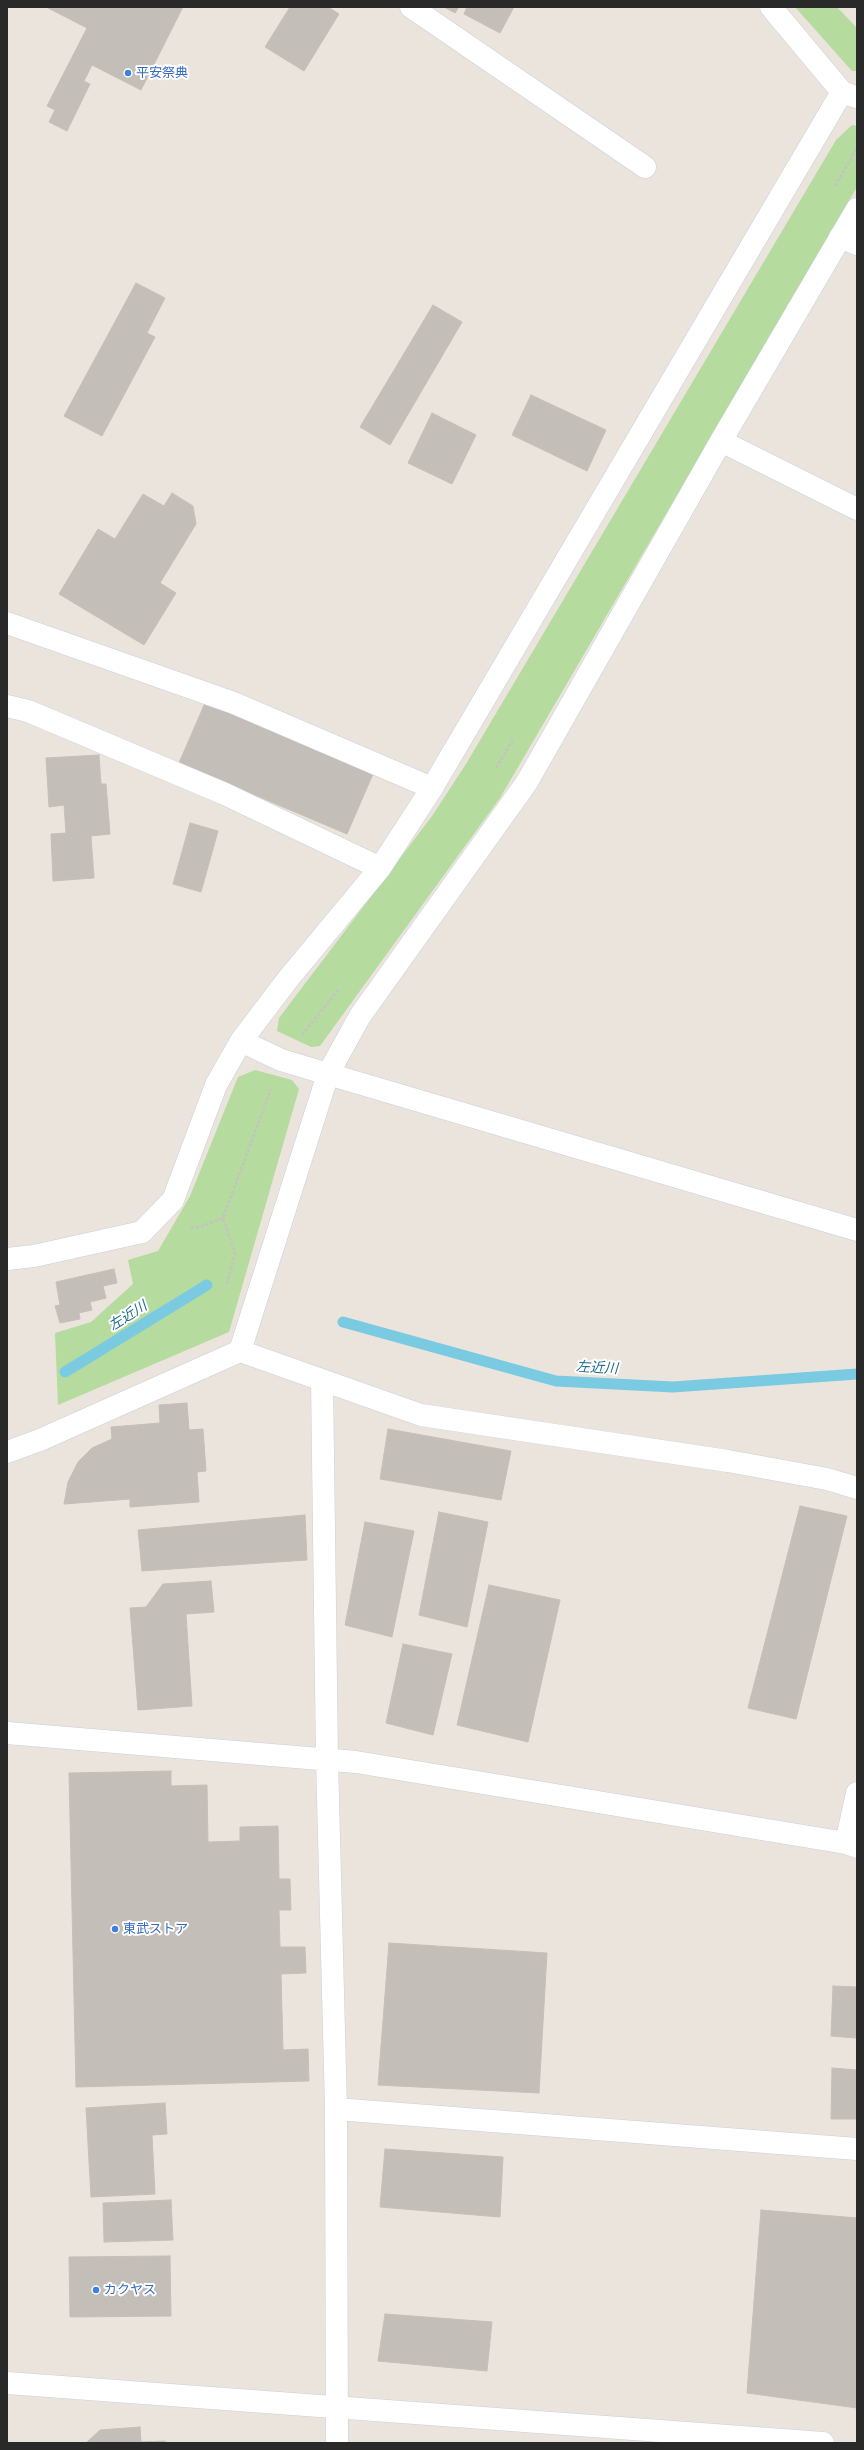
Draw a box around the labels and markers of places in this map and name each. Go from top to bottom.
place label: 平安祭典 [136,65,188,81]
marker: 平安祭典 [123,68,133,78]
place label: 東武ストア [123,1921,188,1937]
marker: 東武ストア [110,1924,120,1934]
place label: カクヤス [104,2282,156,2298]
marker: カクヤス [91,2285,101,2295]

